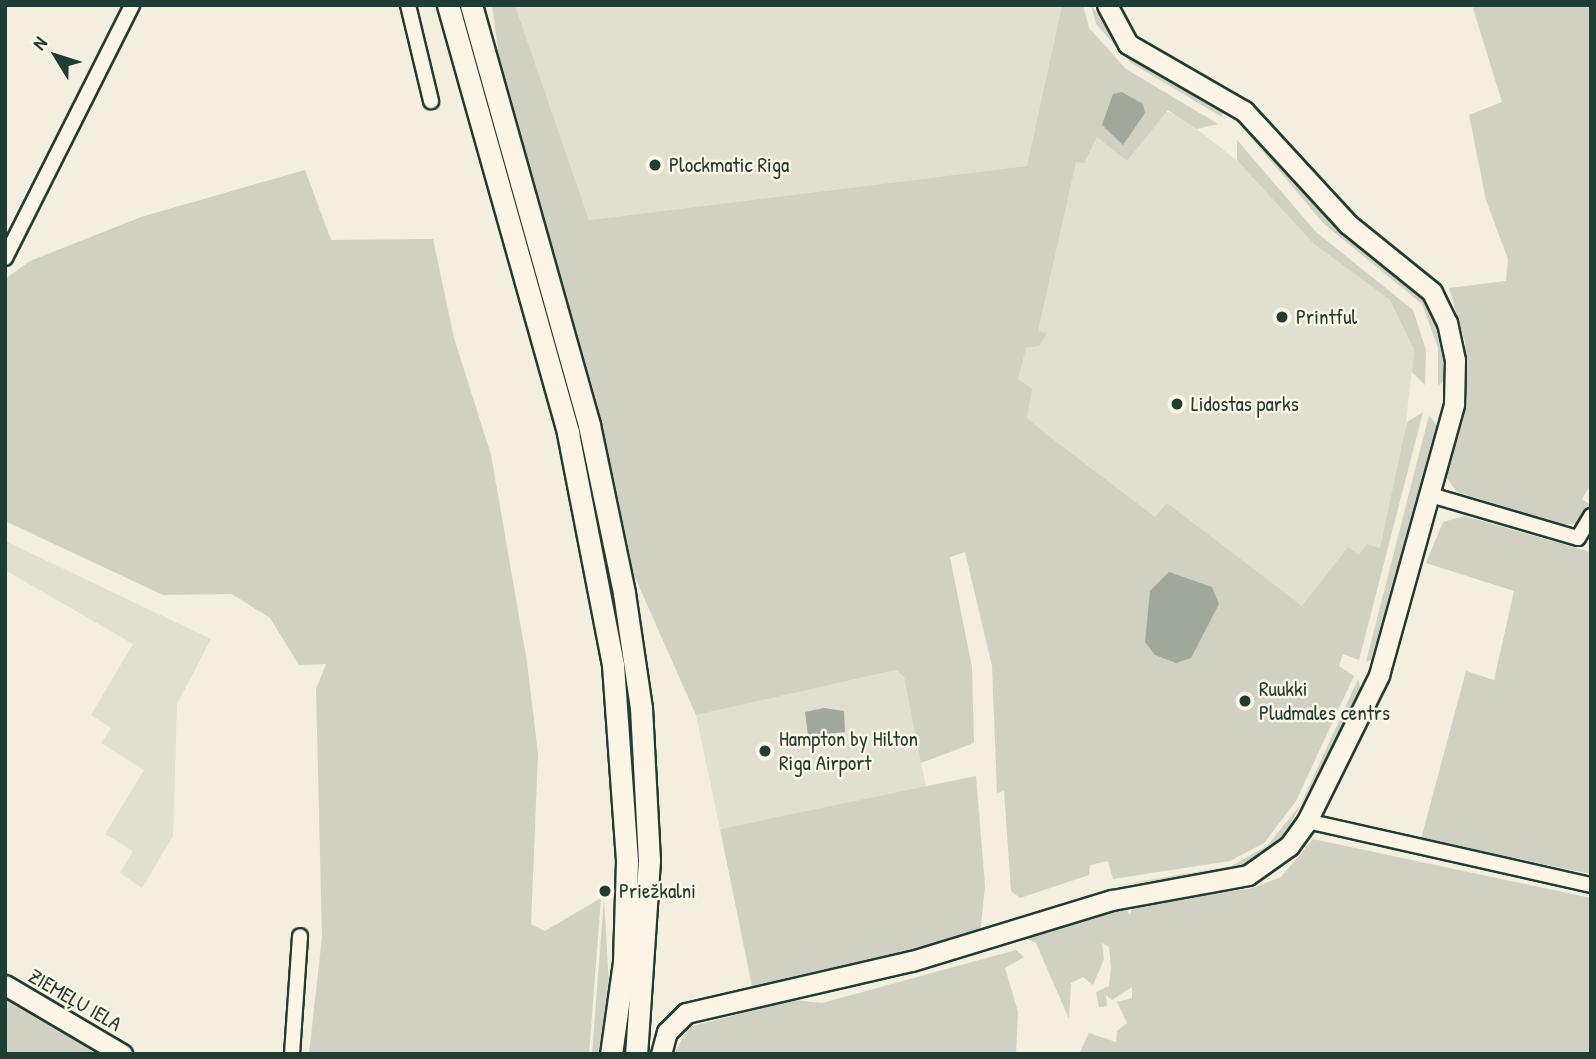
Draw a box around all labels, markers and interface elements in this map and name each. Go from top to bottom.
north arrow [21,21,91,91]
text: N [26,31,53,55]
place label: Plockmatic Riga [669,152,789,178]
marker: Plockmatic Riga [647,157,663,173]
place label: Printful [1296,304,1357,330]
marker: Printful [1274,309,1290,325]
place label: Lidostas parks [1191,391,1299,417]
marker: Lidostas parks [1169,396,1185,412]
place label: Ruukki Pludmales centrs [1259,676,1390,726]
marker: Ruukki Pludmales centrs [1237,693,1253,709]
place label: Hampton by Hilton Riga Airport [779,726,918,776]
marker: Hampton by Hilton Riga Airport [757,743,773,759]
place label: Priežkalni [619,878,696,904]
marker: Priežkalni [597,883,613,899]
street label: ZIEMEĻU IELA [24,963,126,1037]

